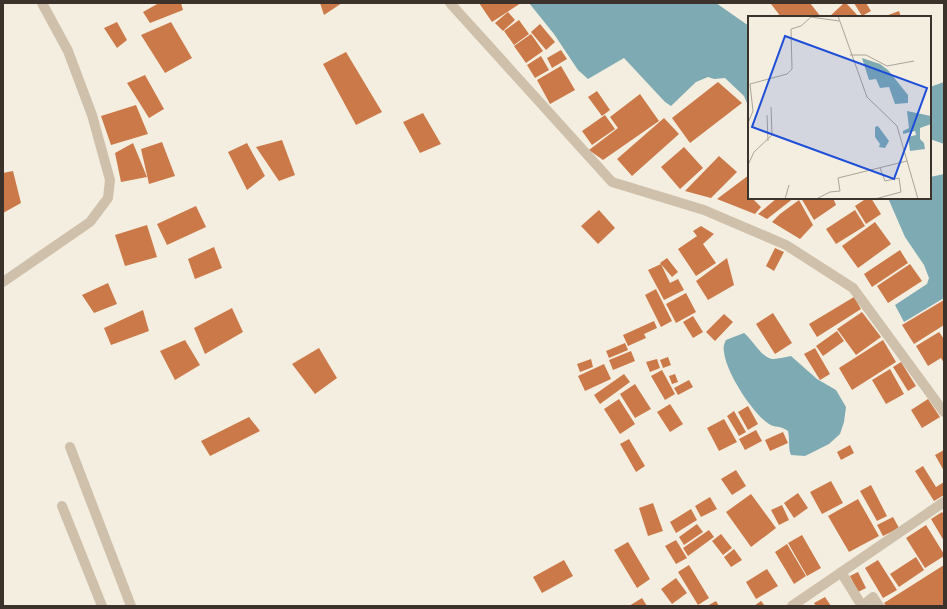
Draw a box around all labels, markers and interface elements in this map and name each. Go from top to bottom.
inset map [748,16,931,199]

